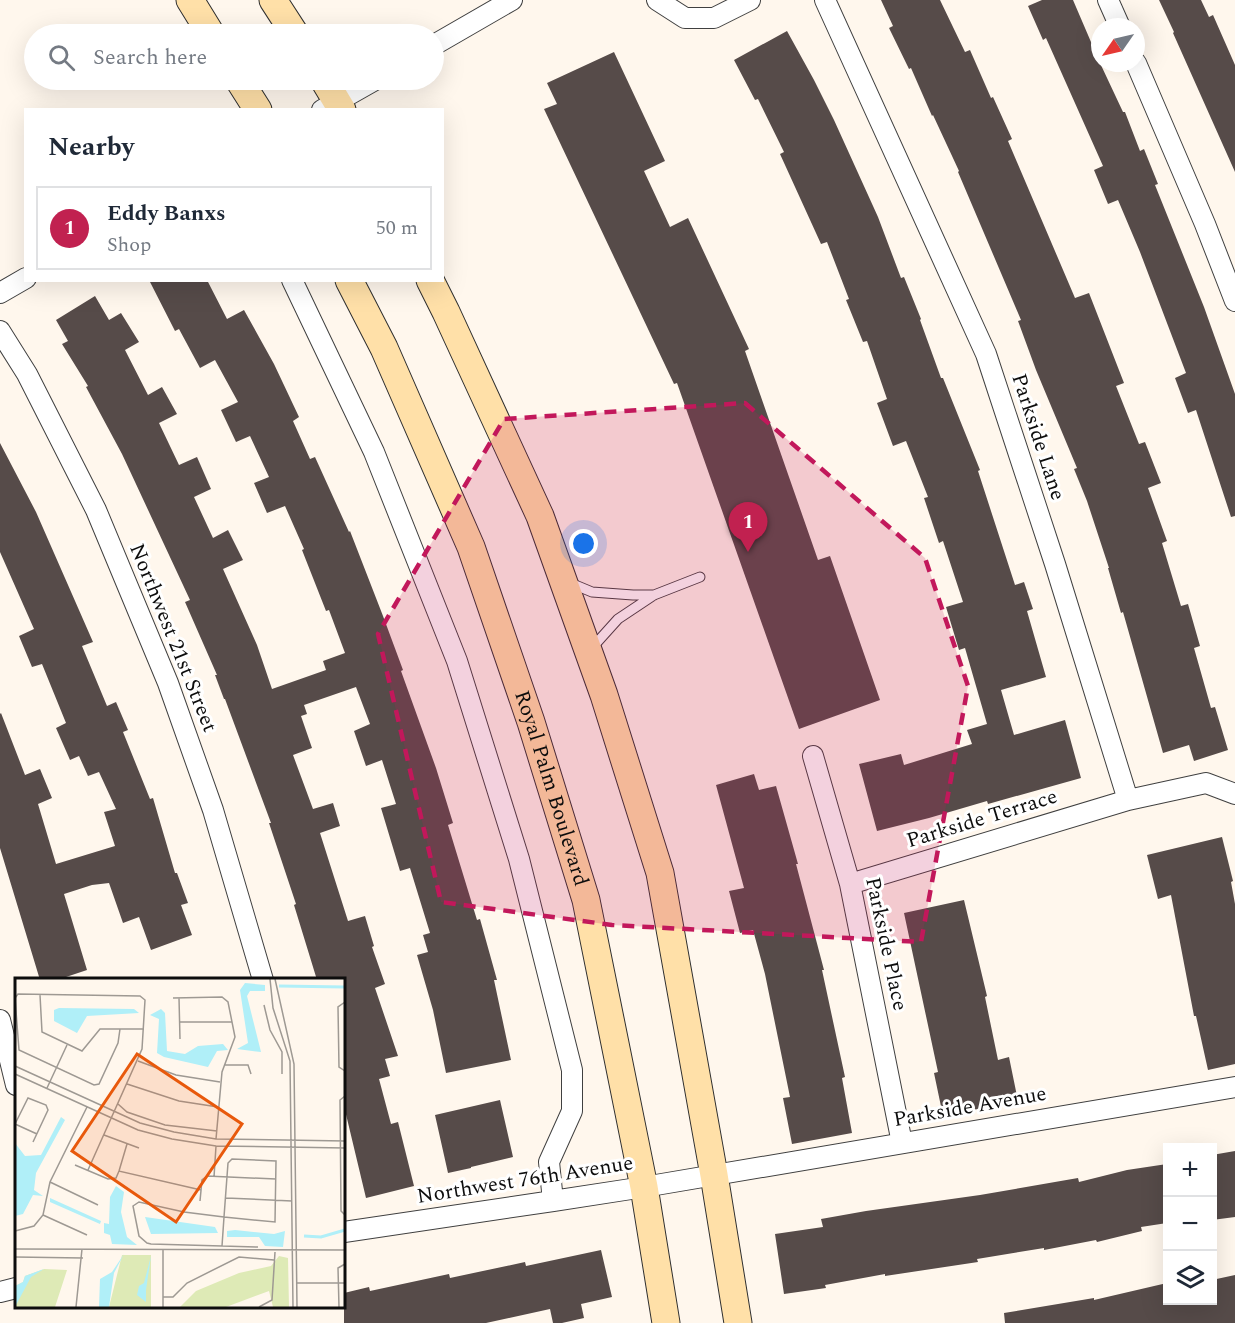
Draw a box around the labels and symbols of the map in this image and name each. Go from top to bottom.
north arrow [1091,18,1145,72]
street label: Parkside Lane [1002,369,1074,505]
pin: 1 [728,502,768,552]
your location [569,529,598,558]
street label: Northwest 21st Street [121,539,225,737]
street label: Royal Palm Boulevard [505,686,597,890]
street label: Parkside Terrace [903,781,1061,857]
street label: Parkside Place [856,874,916,1014]
inset map [15,978,345,1308]
street label: Parkside Avenue [891,1078,1049,1136]
street label: Northwest 76th Avenue [415,1147,635,1213]

